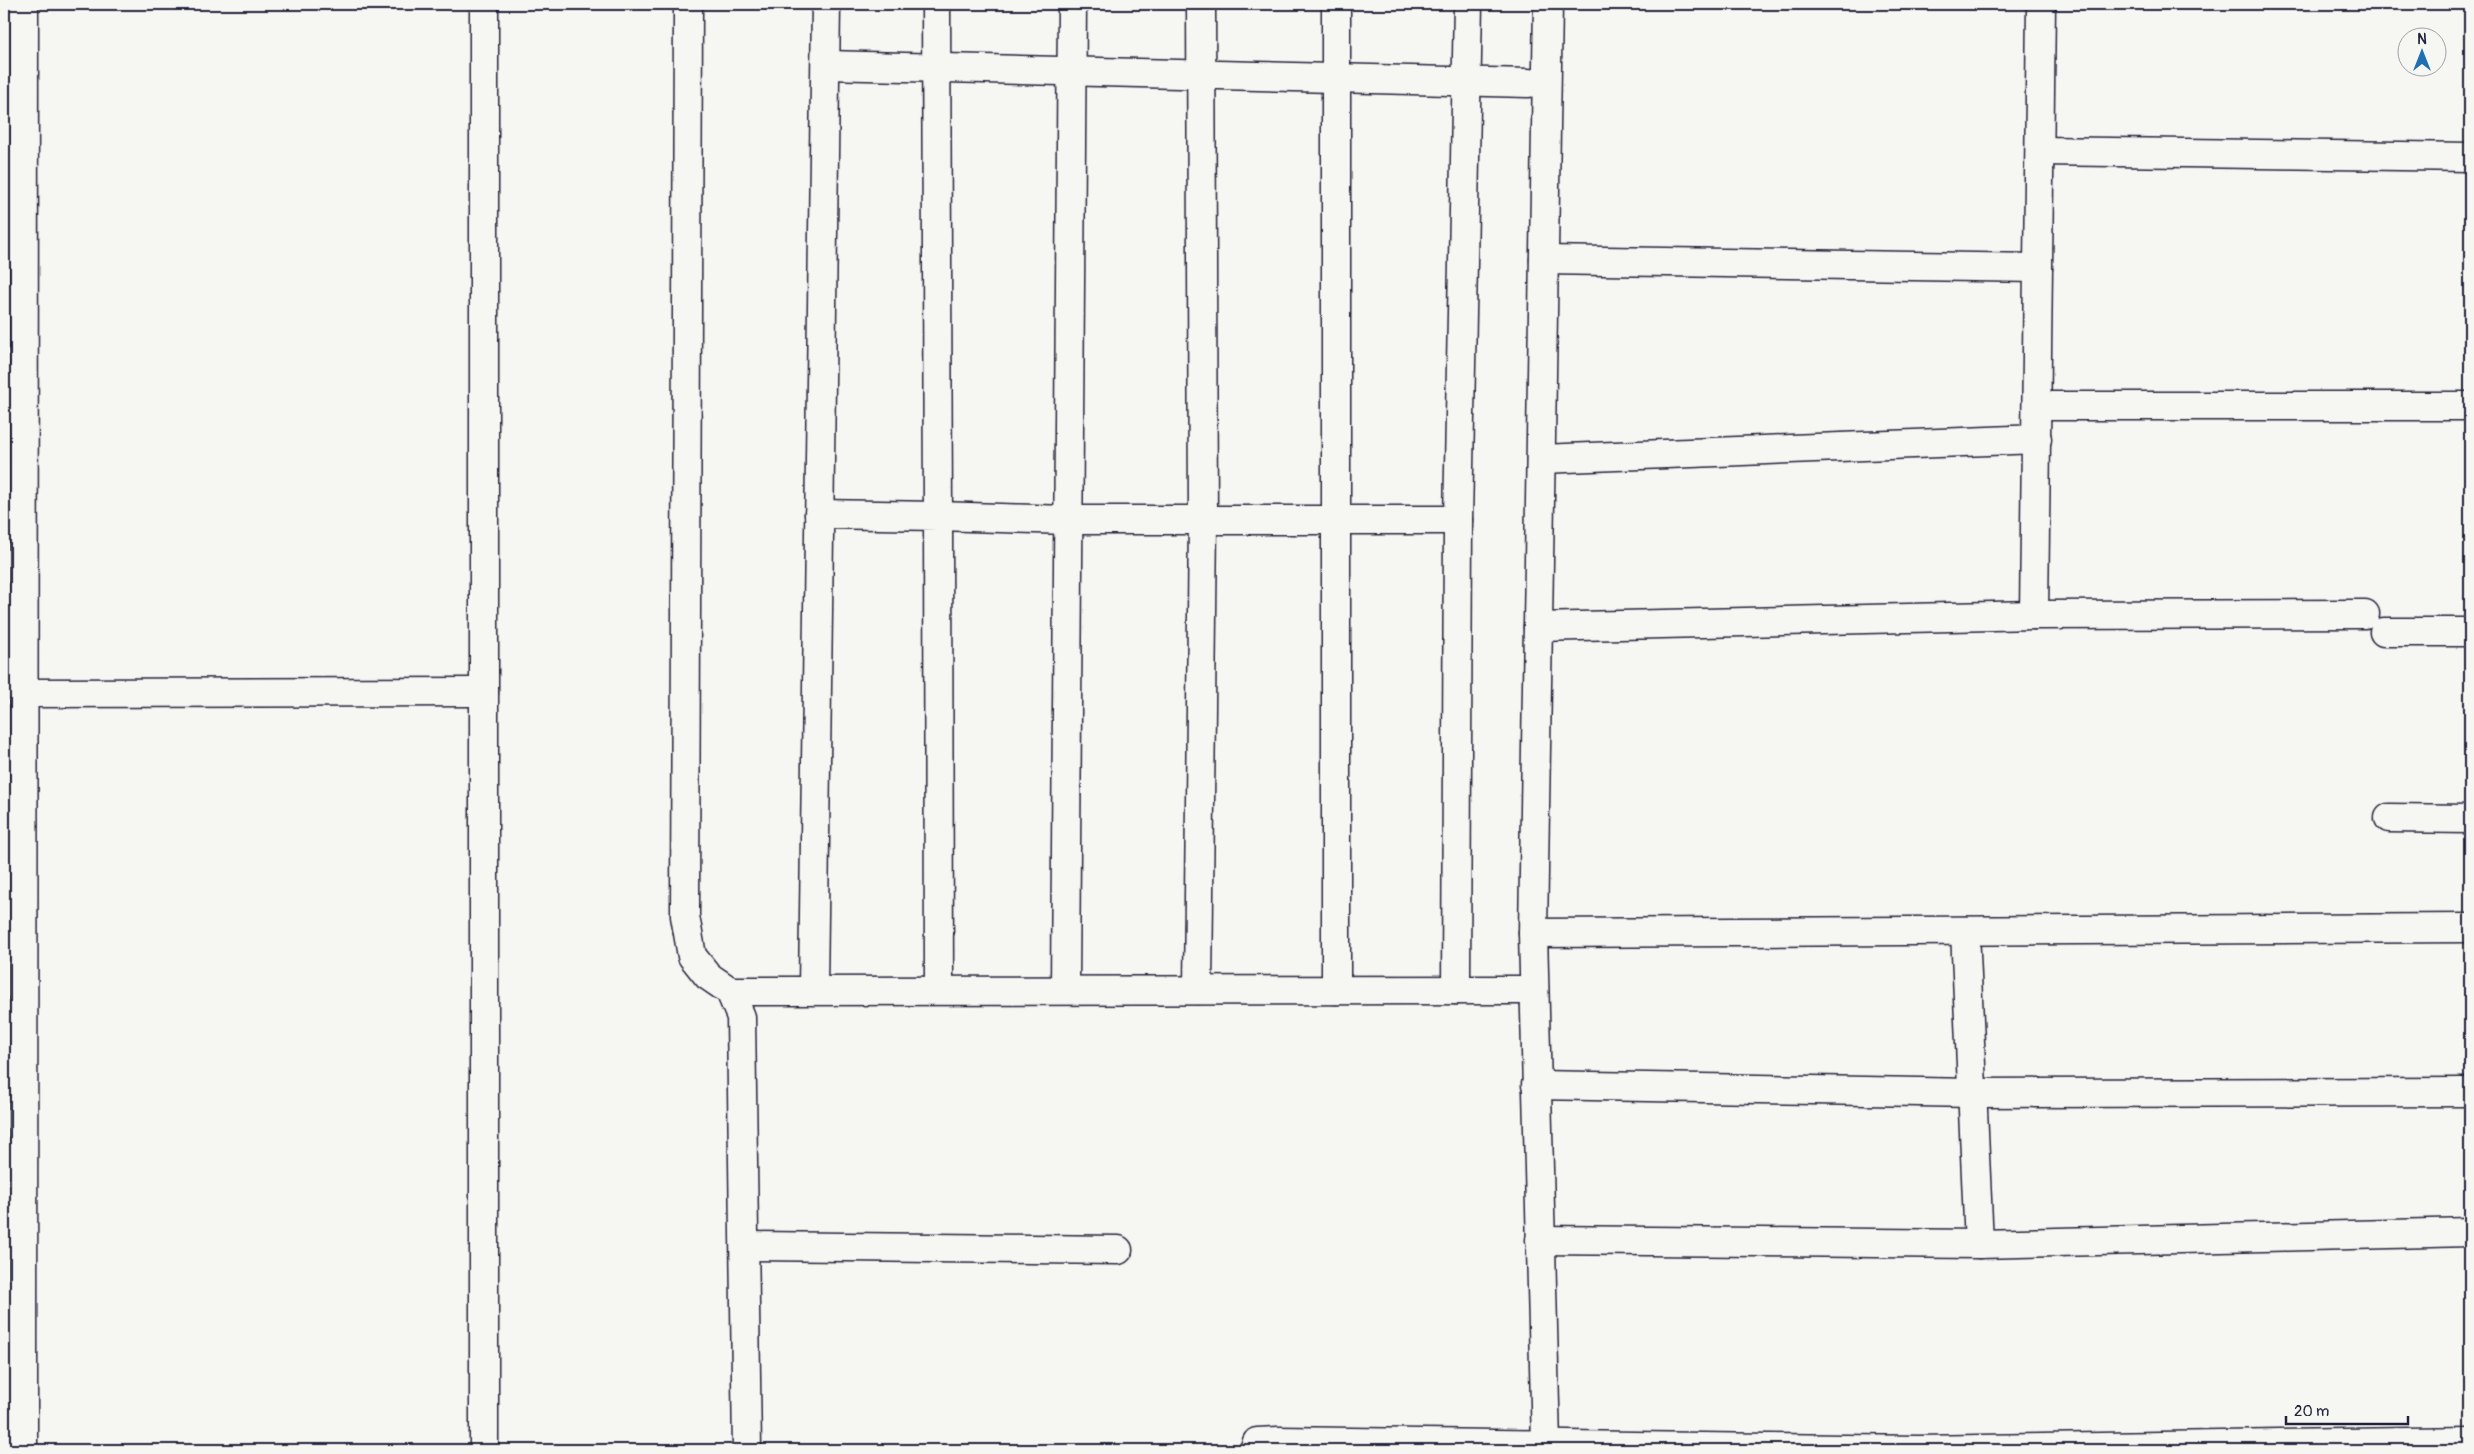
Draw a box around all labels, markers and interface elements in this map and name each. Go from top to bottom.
north arrow [2396,28,2446,78]
text: N [2417,31,2427,48]
scale bar [2286,1394,2409,1426]
text: 20 m [2294,1402,2329,1421]

